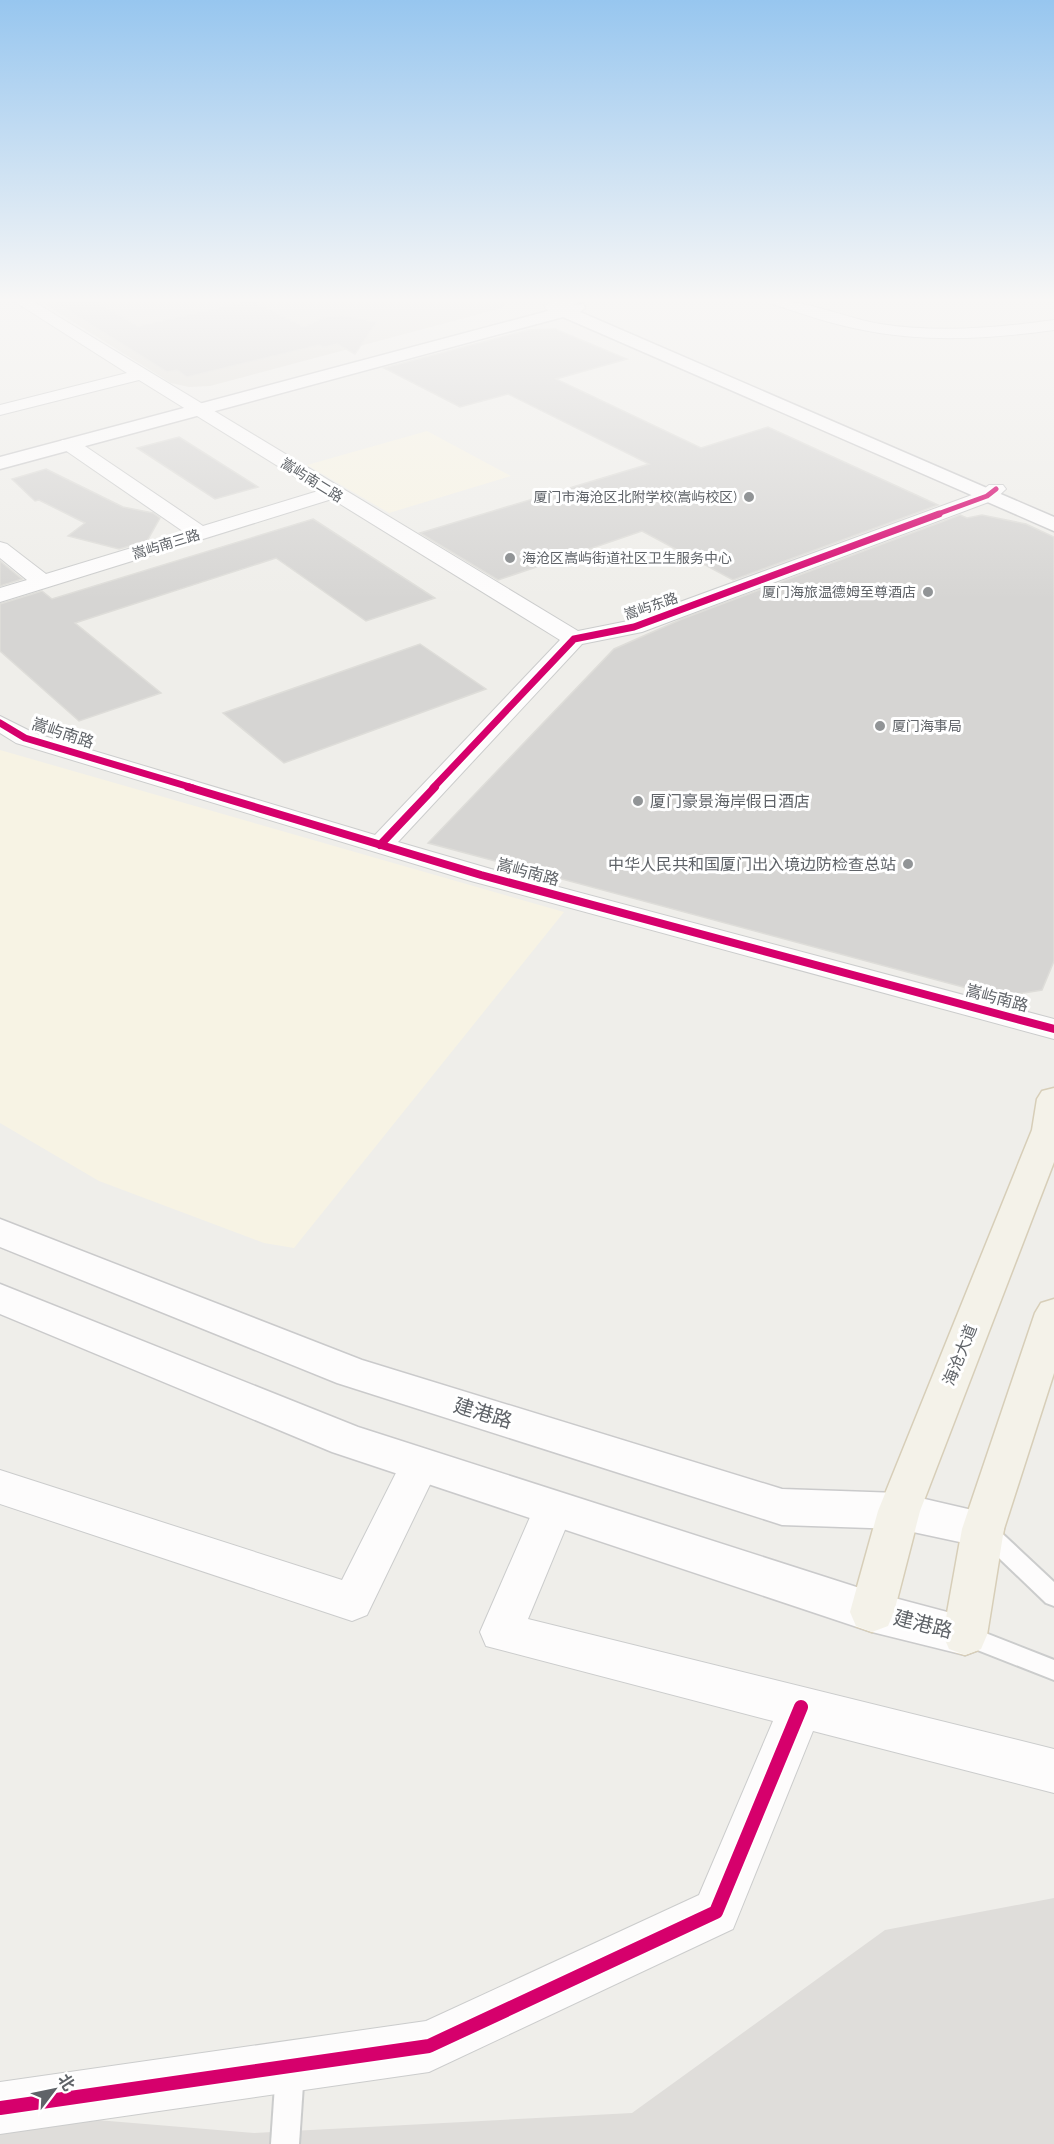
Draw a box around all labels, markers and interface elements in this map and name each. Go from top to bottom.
street label: 嵩屿南二路 [278,455,346,505]
place label: 厦门市海沧区北附学校(嵩屿校区) [533,489,737,505]
marker: 厦门市海沧区北附学校(嵩屿校区) [742,490,756,504]
street label: 嵩屿南三路 [130,526,202,562]
place label: 海沧区嵩屿街道社区卫生服务中心 [522,550,732,566]
marker: 海沧区嵩屿街道社区卫生服务中心 [503,551,517,565]
place label: 厦门海旅温德姆至尊酒店 [762,584,916,600]
marker: 厦门海旅温德姆至尊酒店 [921,585,935,599]
street label: 嵩屿东路 [622,589,680,623]
street label: 嵩屿南路 [30,714,96,752]
place label: 厦门海事局 [892,718,962,734]
marker: 厦门海事局 [873,719,887,733]
place label: 厦门豪景海岸假日酒店 [650,792,810,811]
marker: 厦门豪景海岸假日酒店 [631,794,645,808]
street label: 嵩屿南路 [495,855,561,889]
place label: 中华人民共和国厦门出入境边防检查总站 [608,855,896,874]
marker: 中华人民共和国厦门出入境边防检查总站 [901,857,915,871]
street label: 嵩屿南路 [964,981,1030,1015]
street label: 海沧大道 [939,1322,981,1388]
street label: 建港路 [451,1393,515,1433]
street label: 建港路 [891,1605,955,1643]
north arrow [24,2060,84,2120]
text: 北 [54,2070,79,2094]

